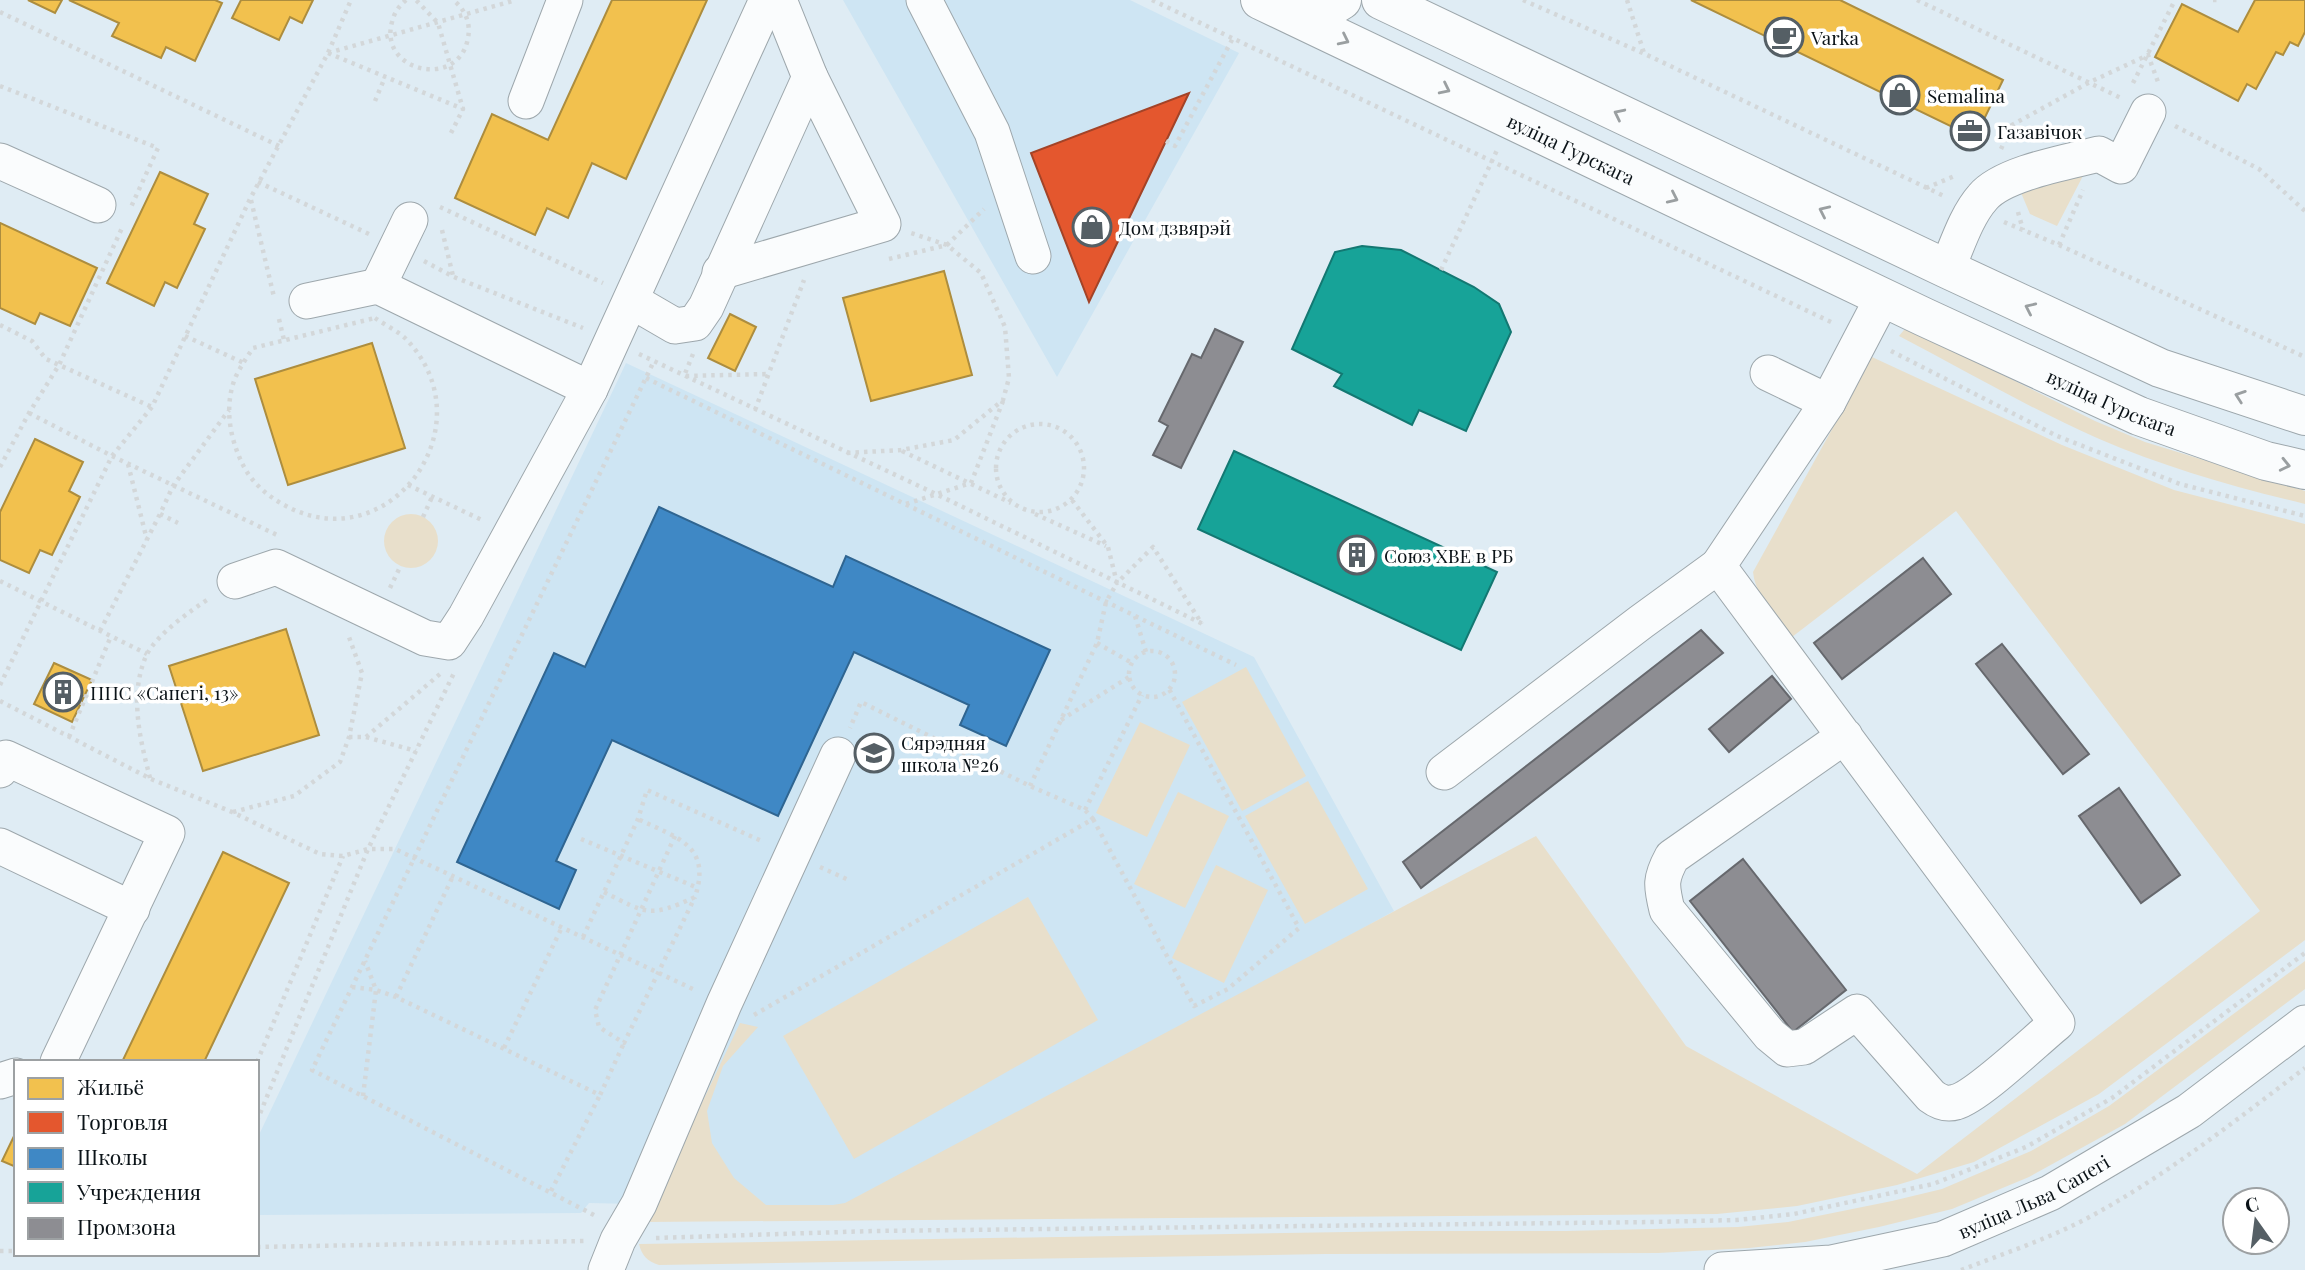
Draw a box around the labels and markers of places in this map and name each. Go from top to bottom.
cafe icon: Varka [1763,16,1805,58]
place label: Varka [1810,24,1860,50]
shop icon: Semalina [1879,74,1921,116]
place label: Semalina [1927,82,2006,108]
office icon: Газавічок [1949,110,1991,152]
place label: Газавічок [1997,118,2082,144]
shop icon: Дом дзвярэй [1071,206,1113,248]
place label: Дом дзвярэй [1119,214,1231,240]
building icon: Союз ХВЕ в РБ [1336,534,1378,576]
place label: Союз ХВЕ в РБ [1384,542,1513,568]
building icon: ППС «Сапегі, 13» [42,671,84,713]
place label: ППС «Сапегі, 13» [90,679,239,705]
place label: Сярэдняя школа №26 [901,729,999,777]
school or university icon: Сярэдняя школа №26 [853,732,895,774]

